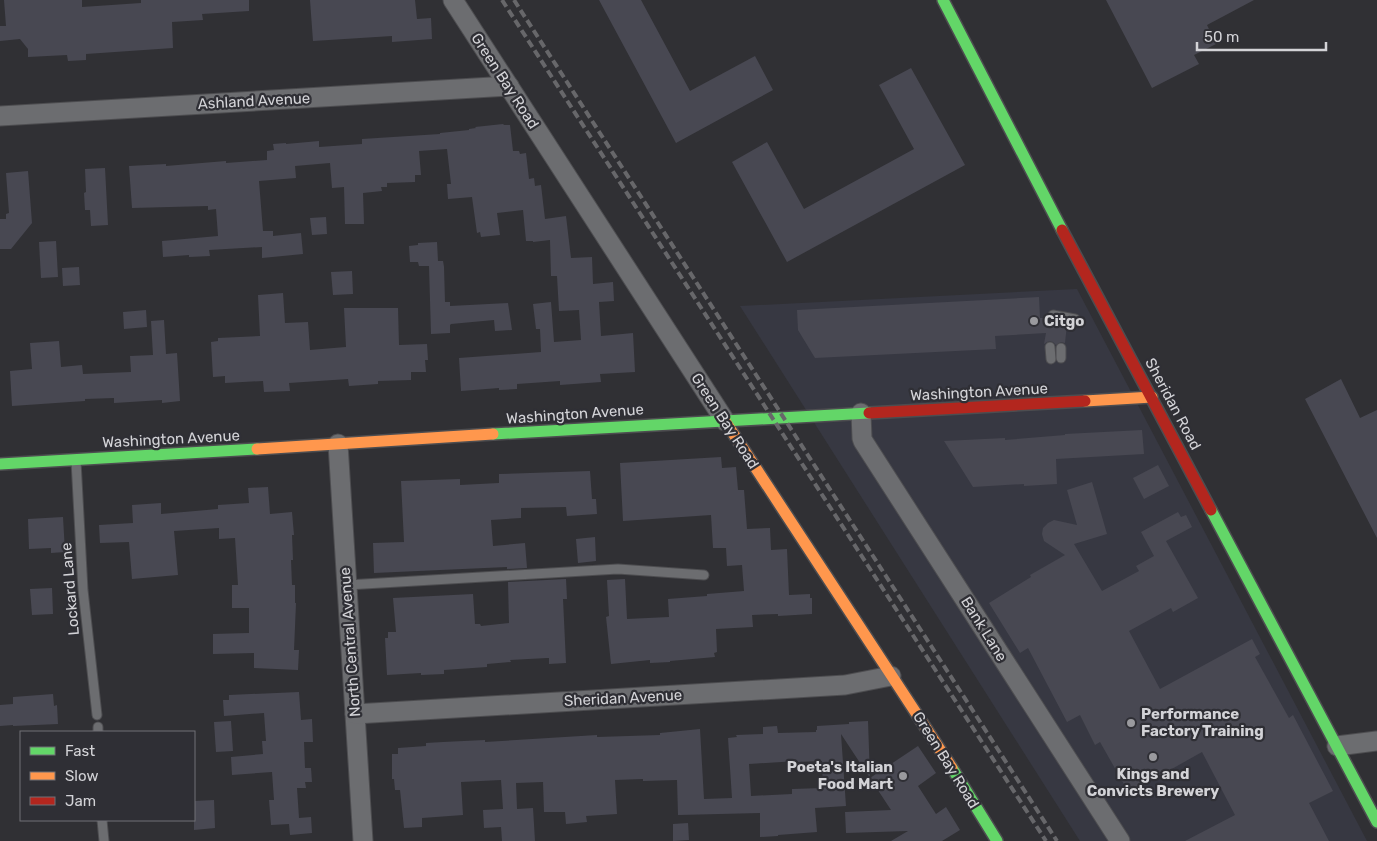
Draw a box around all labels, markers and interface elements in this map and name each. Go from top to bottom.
scale bar [1197,20,1326,52]
text: 50 m [1204,28,1239,46]
street label: Green Bay Road [467,30,543,132]
street label: Ashland Avenue [197,89,311,113]
place label: Citgo [1044,312,1085,330]
marker: Citgo [1028,315,1040,327]
street label: Sheridan Road [1141,355,1205,453]
street label: Green Bay Road [687,370,763,472]
street label: Washington Avenue [910,379,1048,405]
street label: Washington Avenue [506,400,644,428]
street label: Washington Avenue [102,426,240,452]
street label: Lockard Lane [57,542,83,636]
street label: North Central Avenue [336,567,364,717]
street label: Bank Lane [957,593,1011,665]
street label: Sheridan Avenue [563,686,683,710]
place label: Performance Factory Training [1141,705,1264,740]
street label: Green Bay Road [909,708,983,812]
marker: Performance Factory Training [1125,717,1137,729]
legend [20,731,195,821]
text: Fast [65,742,95,760]
marker: Kings and Convicts Brewery [1147,751,1159,763]
place label: Poeta's Italian Food Mart [787,758,893,793]
place label: Kings and Convicts Brewery [1087,765,1219,800]
text: Slow [65,767,98,785]
marker: Poeta's Italian Food Mart [897,770,909,782]
text: Jam [65,792,96,810]

